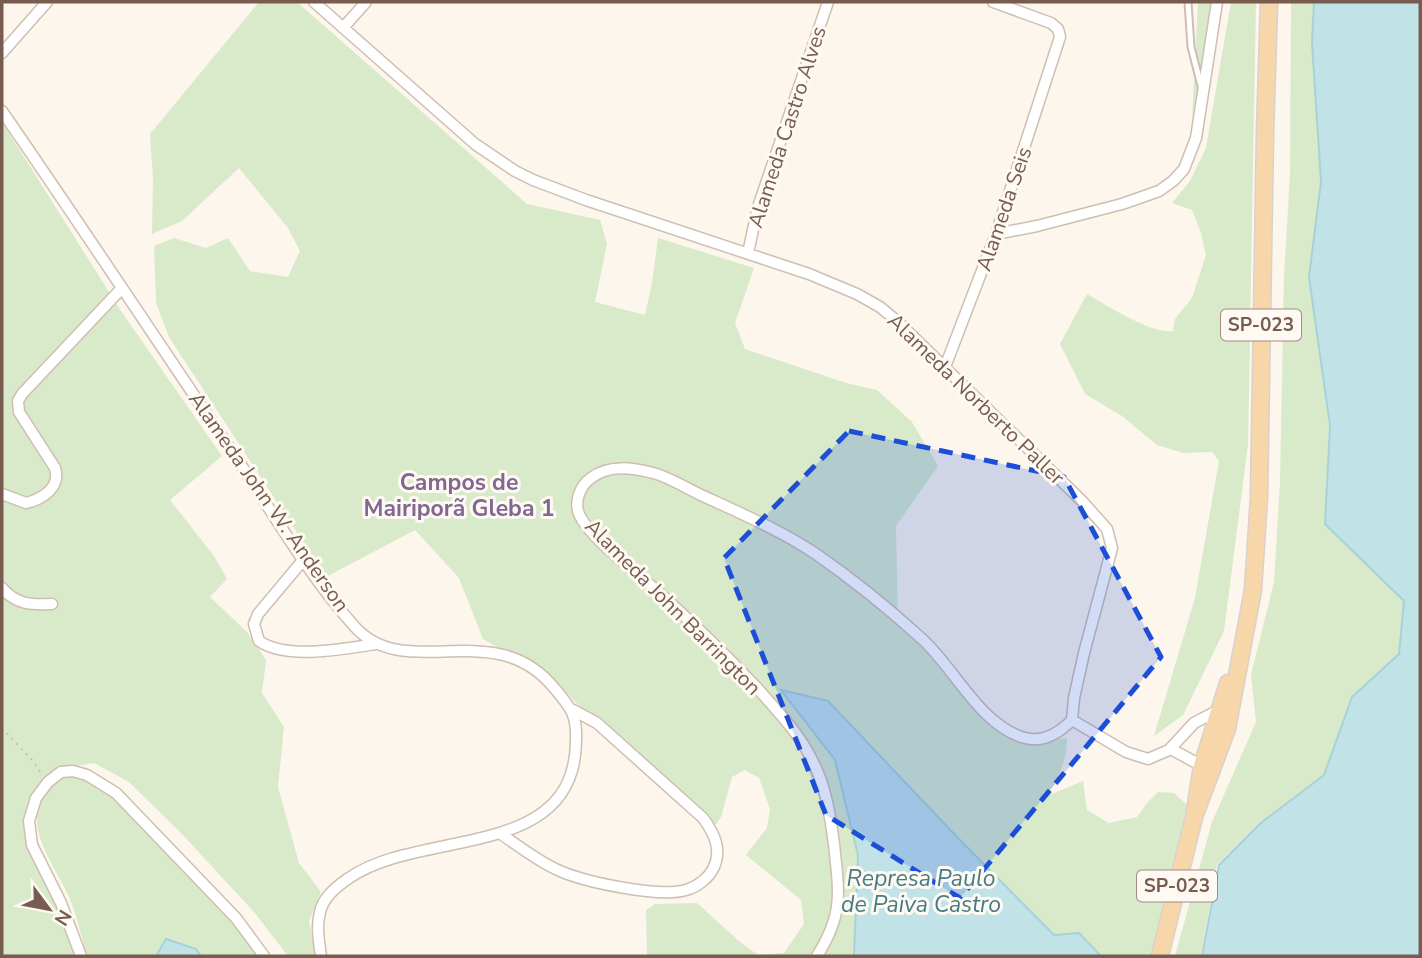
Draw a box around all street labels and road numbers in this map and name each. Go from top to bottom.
street label: Alameda Castro Alves [741,23,833,231]
street label: Alameda Seis [970,143,1038,275]
street label: Alameda Norberto Paller [881,307,1071,491]
road number: SP-023 [1221,310,1301,340]
street label: Alameda John W. Anderson [182,387,356,617]
street label: Alameda John Barrington [579,513,767,701]
road number: SP-023 [1137,870,1217,902]

